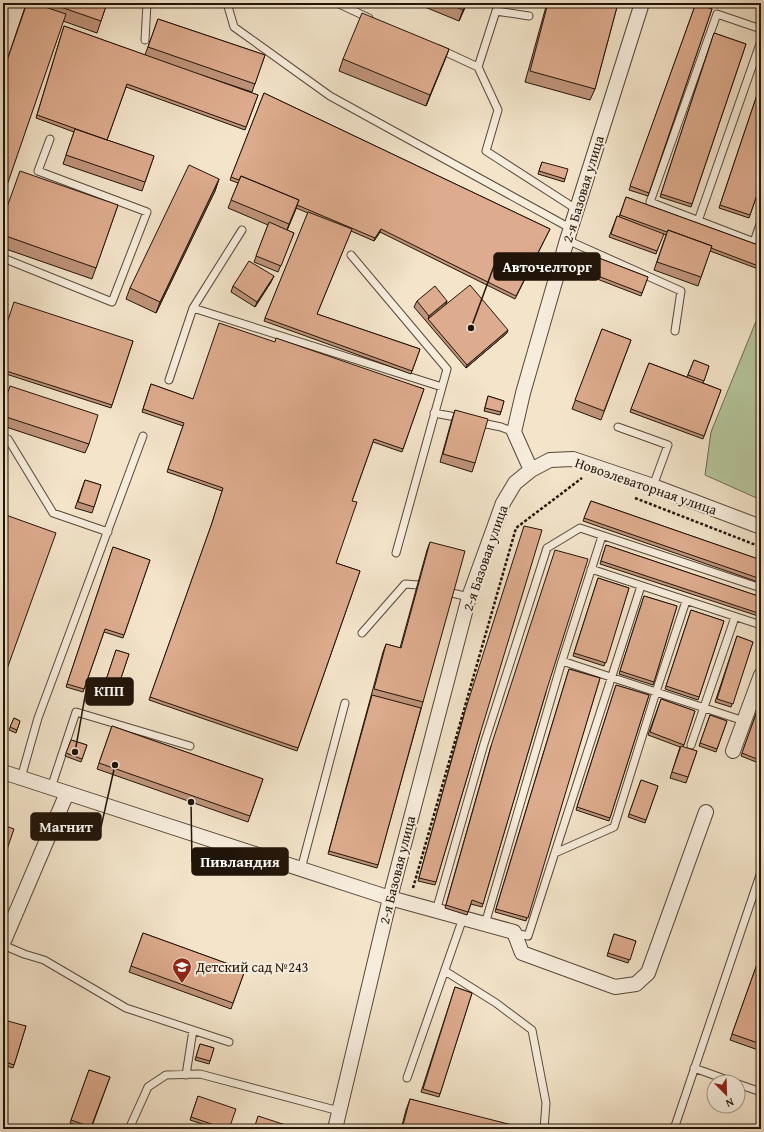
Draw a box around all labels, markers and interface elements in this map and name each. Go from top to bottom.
street label: 2-я Базовая улица [557,133,609,245]
callout: Авточелторг [494,253,600,280]
text: Авточелторг [502,256,592,277]
street label: Новоэлеваторная улица [572,452,720,520]
street label: 2-я Базовая улица [457,502,513,614]
callout: КПП [86,678,133,705]
text: КПП [94,680,124,701]
callout: Магнит [31,813,101,840]
street label: 2-я Базовая улица [374,813,420,926]
text: Магнит [39,816,94,837]
callout: Пивландия [192,848,288,875]
text: Пивландия [200,851,280,872]
school or university icon: Детский сад №243 [171,956,193,984]
place label: Детский сад №243 [195,957,309,977]
north arrow [706,1074,746,1114]
text: N [723,1094,736,1112]

